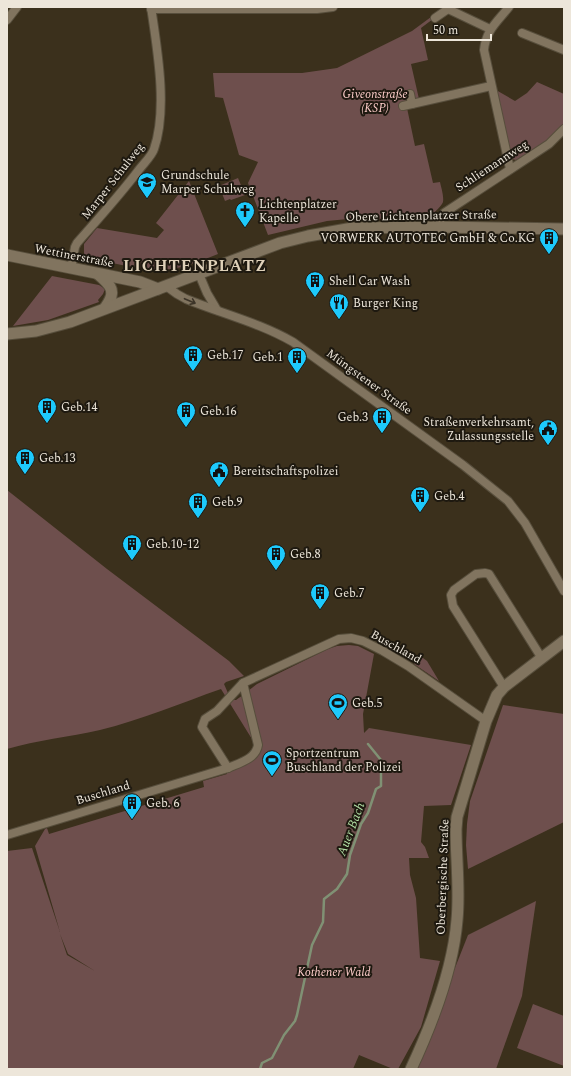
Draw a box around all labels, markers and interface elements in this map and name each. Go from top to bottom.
scale bar [427,16,491,42]
text: 50 m [433,21,458,40]
park label: Giveonstraße (KSP) [342,85,408,118]
street label: Schliemannweg [452,135,532,197]
street label: Marper Schulweg [77,138,149,224]
place label: Grundschule Marper Schulweg [161,166,255,199]
school or university icon: Grundschule Marper Schulweg [136,171,158,199]
place label: Lichtenplatzer Kapelle [259,195,337,228]
church icon: Lichtenplatzer Kapelle [234,200,256,228]
street label: Obere Lichtenplatzer Straße [345,205,497,227]
building icon: VORWERK AUTOTEC GmbH & Co.KG [538,227,560,255]
place label: VORWERK AUTOTEC GmbH & Co.KG [321,229,535,248]
street label: Wettinerstraße [33,239,115,273]
district label: LICHTENPLATZ [123,254,267,278]
building icon: Shell Car Wash [304,270,326,298]
place label: Shell Car Wash [329,272,410,291]
restaurant icon: Burger King [328,292,350,320]
place label: Burger King [353,294,418,313]
one-way arrow [184,297,196,305]
building icon: Geb.17 [182,344,204,372]
street label: Müngstener Straße [322,344,416,420]
place label: Geb.17 [207,346,244,365]
building icon: Geb.1 [286,346,308,374]
place label: Geb.1 [252,348,283,367]
building icon: Geb.14 [36,396,58,424]
place label: Geb.14 [61,398,98,417]
building icon: Geb.16 [175,400,197,428]
place label: Geb.16 [200,402,237,421]
building icon: Geb.3 [371,406,393,434]
place label: Geb.3 [337,408,368,427]
place label: Straßenverkehrsamt, Zulassungsstelle [424,413,534,446]
public building icon: Straßenverkehrsamt, Zulassungsstelle [537,418,559,446]
building icon: Geb.13 [14,447,36,475]
place label: Geb.13 [39,449,76,468]
public building icon: Bereitschaftspolizei [208,460,230,488]
place label: Bereitschaftspolizei [233,462,339,481]
building icon: Geb.4 [409,485,431,513]
place label: Geb.4 [434,487,465,506]
building icon: Geb.9 [187,491,209,519]
place label: Geb.9 [212,493,243,512]
building icon: Geb.10-12 [121,533,143,561]
place label: Geb.10-12 [146,535,199,554]
building icon: Geb.8 [265,543,287,571]
place label: Geb.8 [290,545,321,564]
building icon: Geb.7 [309,582,331,610]
place label: Geb.7 [334,584,365,603]
street label: Buschland [367,625,425,669]
sports icon: Geb.5 [327,692,349,720]
place label: Geb.5 [352,694,383,713]
place label: Sportzentrum Buschland der Polizei [286,744,402,777]
sports icon: Sportzentrum Buschland der Polizei [261,749,283,777]
street label: Buschland [74,776,133,810]
building icon: Geb. 6 [121,792,143,820]
place label: Geb. 6 [146,794,180,813]
water label: Auer Bach [331,799,370,860]
street label: Oberbergische Straße [431,818,455,935]
park label: Kothener Wald [297,963,371,982]

